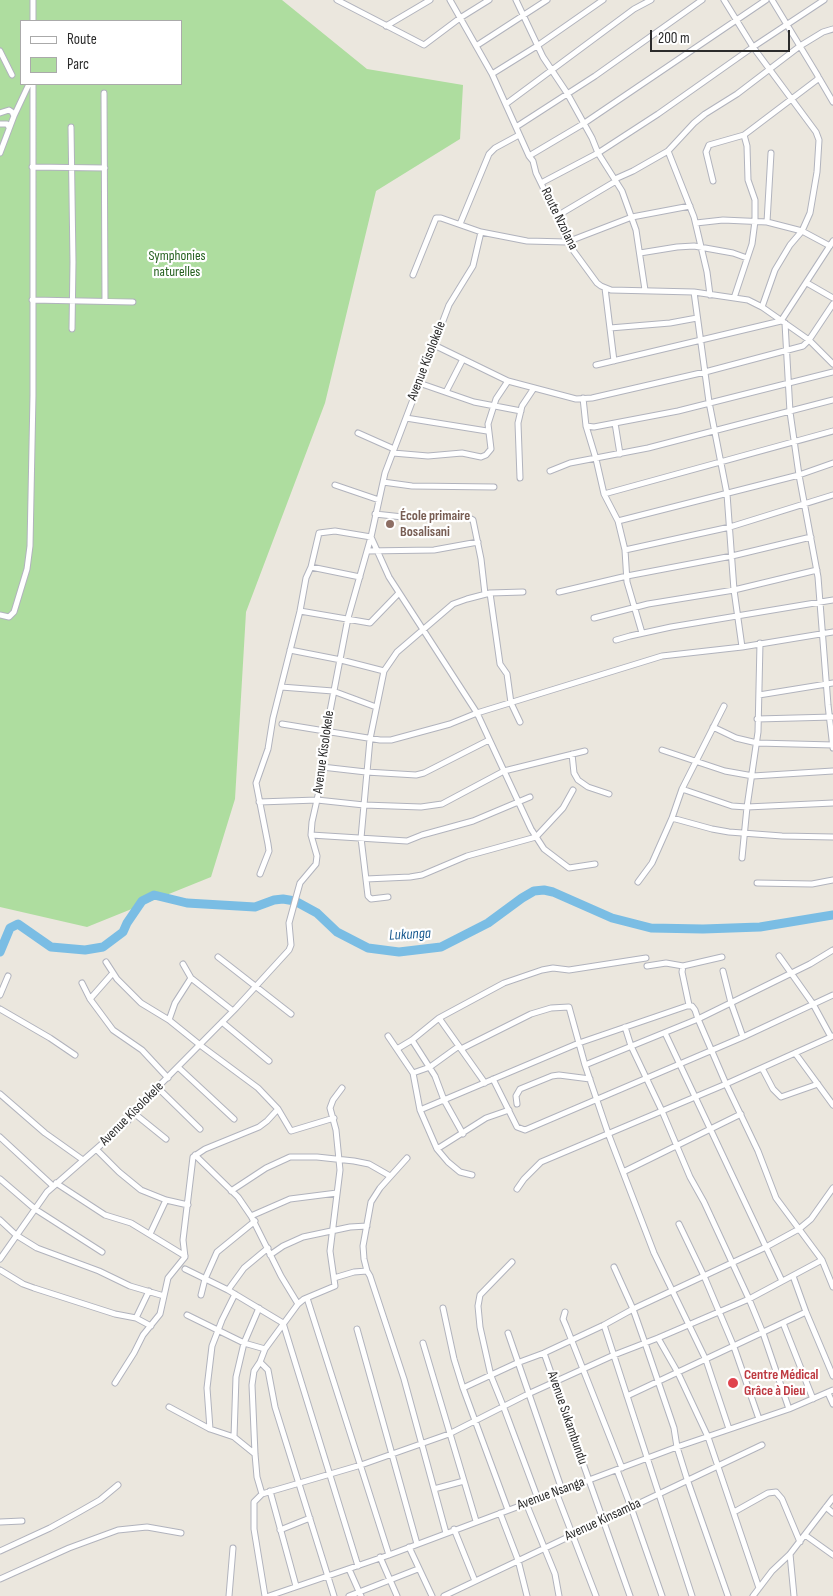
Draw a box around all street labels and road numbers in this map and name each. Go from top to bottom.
street label: Route Nzolana [537,185,581,253]
street label: Avenue Kisolokele [404,319,450,403]
street label: Avenue Kisolokele [310,709,338,795]
street label: Avenue Kisolokele [96,1078,168,1150]
street label: Avenue Sukambundu [543,1369,591,1467]
street label: Avenue Nsanga [515,1474,587,1514]
street label: Avenue Kinsamba [562,1495,644,1545]

